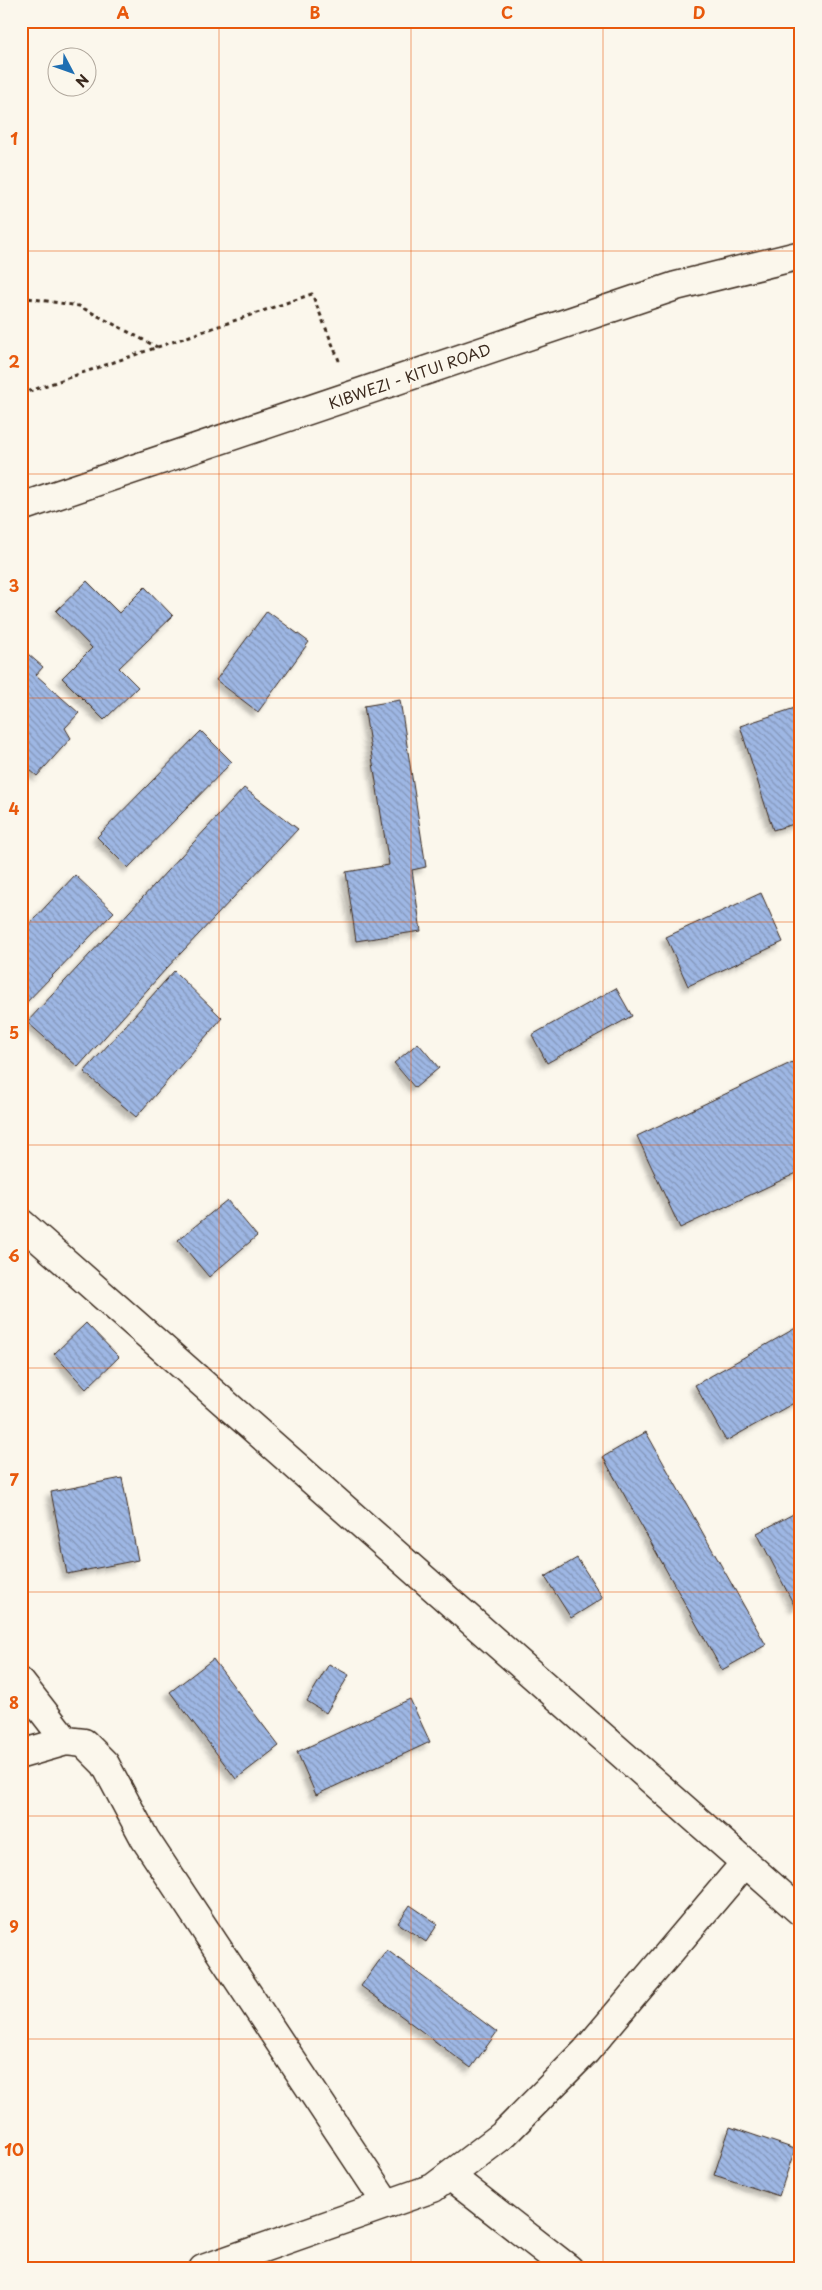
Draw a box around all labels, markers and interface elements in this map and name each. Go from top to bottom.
text: A [117,0,130,24]
text: B [310,0,321,24]
text: C [501,0,513,24]
text: D [693,0,705,24]
north arrow [48,48,98,98]
text: N [71,70,94,92]
text: 1 [10,126,18,150]
street label: KIBWEZI - KITUI ROAD [325,337,494,414]
text: 2 [8,349,20,373]
text: 3 [9,573,19,597]
text: 4 [9,796,20,820]
text: 5 [9,1020,19,1044]
text: 6 [8,1243,20,1267]
text: 7 [9,1467,19,1491]
text: 8 [9,1690,19,1714]
text: 9 [9,1914,19,1938]
text: 10 [4,2137,24,2161]

